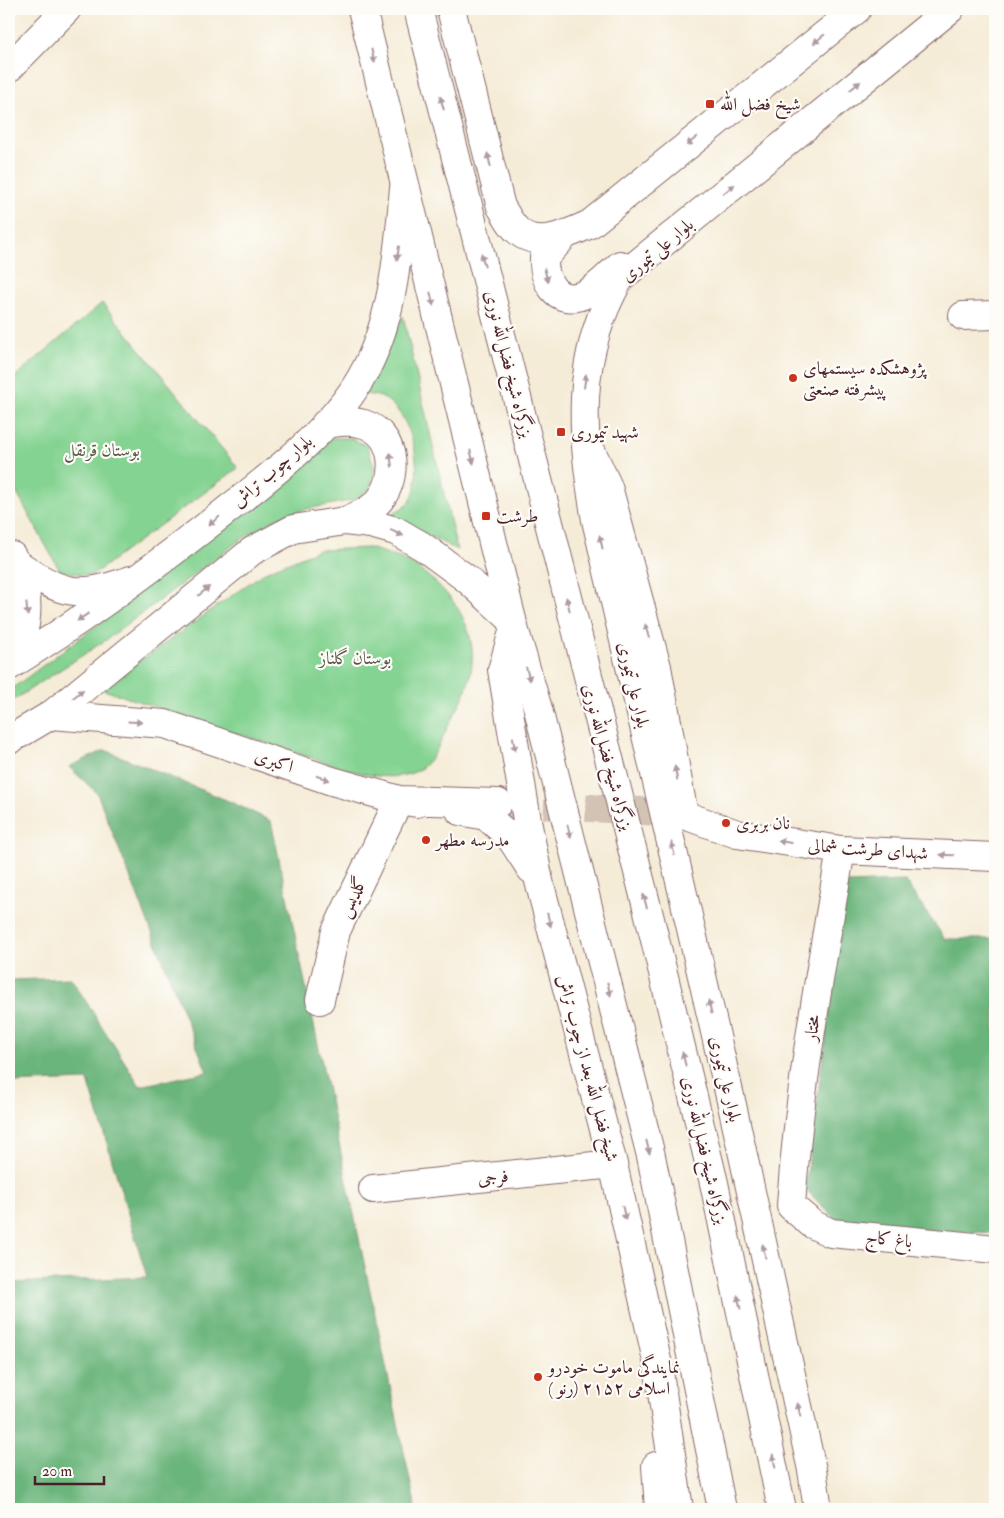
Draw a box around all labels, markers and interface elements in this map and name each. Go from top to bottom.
one-way arrow [813,34,826,45]
one-way arrow [369,49,377,64]
one-way arrow [848,81,861,92]
place label: شیخ فضل الله [720,90,801,120]
one-way arrow [438,95,446,110]
marker: شیخ فضل الله [704,98,716,110]
one-way arrow [686,135,699,146]
one-way arrow [485,152,493,167]
one-way arrow [722,184,735,195]
street label: بلوار علی تیموری [616,213,699,288]
one-way arrow [394,245,402,261]
one-way arrow [479,252,487,267]
one-way arrow [542,267,550,282]
street label: بزرگراه شیخ فضل‌الله نوری [475,287,541,441]
one-way arrow [428,292,436,307]
place label: پژوهشکده سیستمهای پیشرفته صنعتی [803,357,927,402]
one-way arrow [581,372,589,388]
marker: پژوهشکده سیستمهای پیشرفته صنعتی [787,372,799,384]
place label: شهید تیموری [571,421,639,444]
marker: شهید تیموری [555,426,567,438]
street label: بلوار چوب‌ تراش [227,430,318,513]
park label: بوستان قرنقل [64,439,140,463]
one-way arrow [468,449,476,464]
one-way arrow [387,452,395,468]
place label: طرشت [496,505,539,528]
marker: طرشت [480,510,492,522]
one-way arrow [207,515,220,526]
one-way arrow [390,529,404,537]
one-way arrow [597,534,605,549]
one-way arrow [197,585,210,596]
one-way arrow [564,597,572,612]
one-way arrow [23,601,31,617]
one-way arrow [76,612,89,622]
one-way arrow [642,623,650,638]
street label: بلوار علی تیموری [611,640,655,731]
park label: بوستان گلناز [317,647,391,670]
one-way arrow [524,667,532,682]
street label: بزرگراه شیخ فضل‌الله نوری [573,680,641,834]
one-way arrow [71,688,84,699]
one-way arrow [127,718,143,726]
one-way arrow [511,736,519,752]
street label: اکبری [252,744,296,779]
one-way arrow [672,765,680,781]
one-way arrow [316,774,331,782]
place label: نان بربری [736,812,790,835]
marker: نان بربری [720,817,732,829]
one-way arrow [565,824,573,839]
place label: مدرسه مطهر [434,829,510,852]
marker: مدرسه مطهر [420,834,432,846]
street label: شهدای طرشت شمالی [807,834,929,865]
one-way arrow [776,837,792,845]
one-way arrow [669,841,677,856]
one-way arrow [938,850,954,858]
street label: گلدیس [333,873,372,922]
one-way arrow [641,893,649,908]
one-way arrow [545,913,553,928]
street label: شیخ فضل الله بعد از چوب تراش [548,971,626,1165]
one-way arrow [605,982,613,997]
one-way arrow [706,1000,714,1015]
street label: مختار [799,1013,826,1045]
street label: بلوار علی تیموری [703,1034,747,1125]
one-way arrow [680,1051,688,1066]
street label: بزرگراه شیخ فضل‌الله نوری [672,1073,736,1227]
one-way arrow [644,1139,652,1154]
street label: فرجی [476,1164,510,1191]
one-way arrow [620,1206,628,1221]
street label: باغ کاج [864,1226,913,1257]
one-way arrow [760,1244,768,1259]
one-way arrow [735,1294,743,1310]
place label: نمایندگی ماموت خودرو ( رنو) اسلامی ۲۱۵۲ [546,1353,680,1400]
marker: نمایندگی ماموت خودرو ( رنو) اسلامی ۲۱۵۲ [532,1371,544,1383]
one-way arrow [795,1402,803,1417]
scale bar [35,1453,104,1485]
one-way arrow [769,1453,777,1469]
text: 20 m [42,1462,72,1481]

